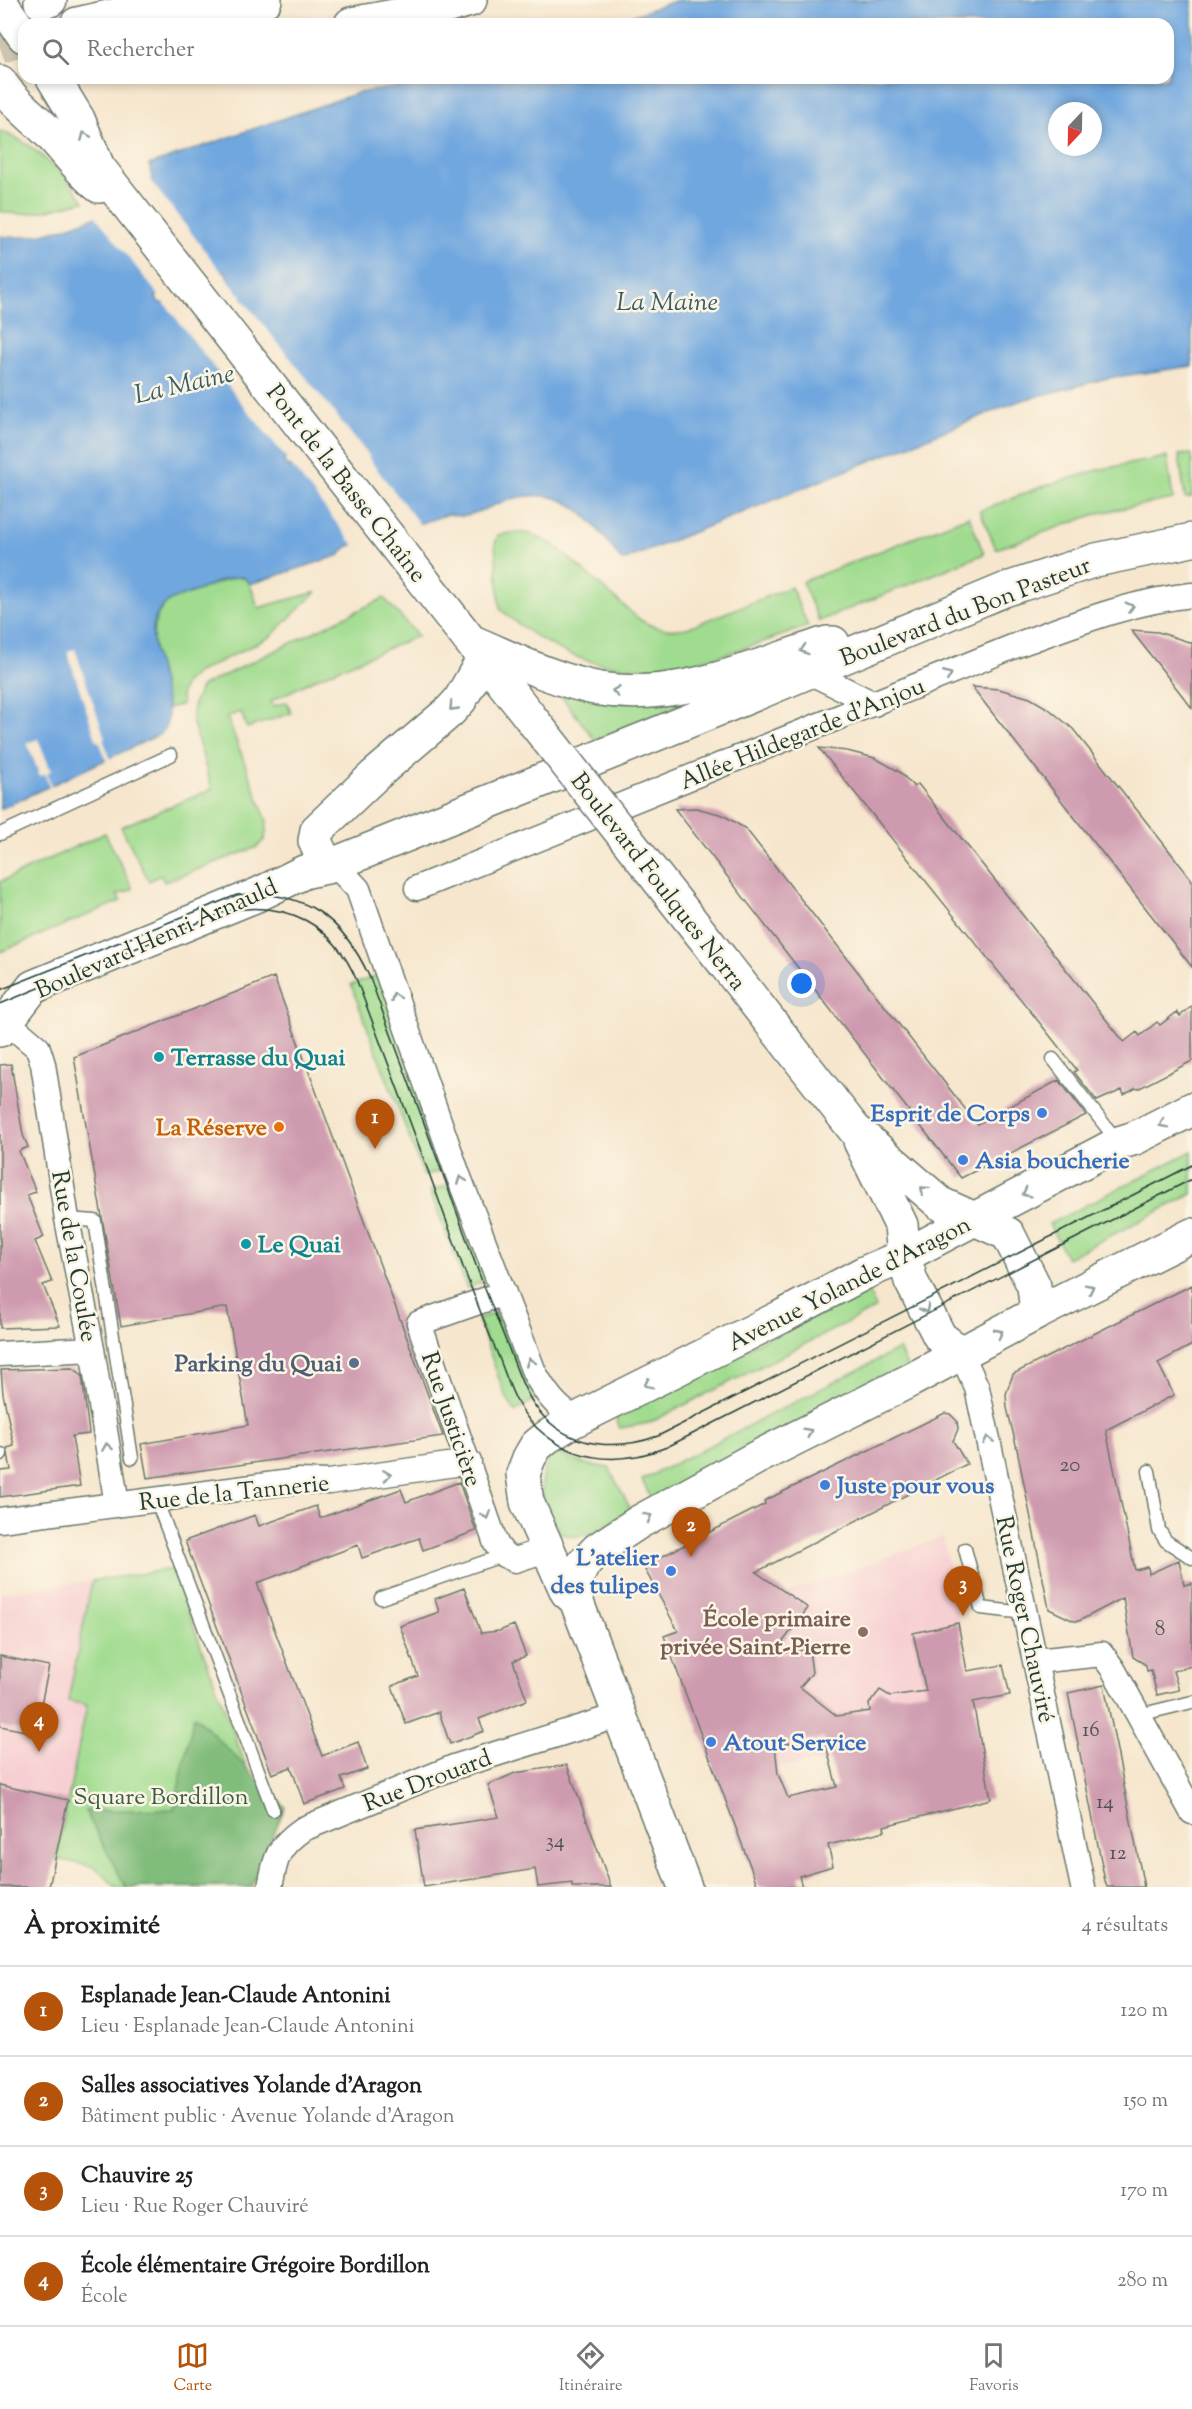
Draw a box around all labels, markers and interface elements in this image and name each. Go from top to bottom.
search box [18,18,1174,84]
icon: search [39,35,72,68]
text: Rechercher [87,35,194,67]
north arrow [1048,102,1102,156]
one-way arrow [80,131,92,142]
water label: La Maine [616,285,718,322]
water label: La Maine [131,356,238,415]
street label: Pont de la Basse Chaîne [257,378,434,591]
street label: Boulevard du Bon Pasteur [835,549,1096,676]
one-way arrow [1125,601,1135,614]
one-way arrow [799,643,810,655]
street label: Allée Hildegarde d'Anjou [675,670,931,800]
one-way arrow [942,670,953,682]
one-way arrow [611,685,620,698]
one-way arrow [450,700,461,711]
street label: Boulevard Foulques Nerra [561,766,753,998]
street label: Boulevard Henri Arnauld [30,871,284,1009]
your location [787,969,816,998]
one-way arrow [389,992,402,1002]
place label: Terrasse du Quai [171,1042,345,1076]
marker: Terrasse du Quai [152,1050,166,1064]
place label: Esprit de Corps [871,1098,1030,1132]
pin: 1 [356,1100,394,1149]
marker: Esprit de Corps [1035,1106,1049,1120]
place label: La Réserve [156,1112,267,1146]
one-way arrow [1159,1117,1170,1128]
marker: La Réserve [272,1120,286,1134]
place label: Asia boucherie [975,1145,1130,1179]
marker: Asia boucherie [956,1153,970,1167]
street label: Rue de la Coulée [41,1168,105,1345]
one-way arrow [455,1175,468,1186]
one-way arrow [1022,1185,1033,1197]
one-way arrow [920,1186,930,1197]
street label: Avenue Yolande d’Aragon [722,1209,977,1361]
place label: Le Quai [258,1229,341,1263]
marker: Le Quai [239,1237,253,1251]
one-way arrow [1083,1283,1094,1295]
one-way arrow [918,1303,930,1314]
one-way arrow [992,1329,1003,1340]
place label: Parking du Quai [174,1348,342,1382]
street label: Rue Justicière [411,1348,489,1492]
marker: Parking du Quai [347,1356,361,1370]
one-way arrow [525,1357,538,1368]
one-way arrow [644,1376,655,1388]
one-way arrow [802,1428,813,1439]
one-way arrow [982,1435,995,1445]
one-way arrow [102,1442,114,1452]
house number: 20 [1060,1451,1080,1481]
street label: Rue de la Tannerie [137,1467,331,1521]
one-way arrow [383,1469,392,1481]
place label: Juste pour vous [835,1470,994,1504]
marker: Juste pour vous [818,1478,832,1492]
pin: 2 [672,1508,710,1557]
one-way arrow [479,1509,492,1520]
one-way arrow [641,1513,652,1524]
street label: Rue Roger Chauviré [986,1513,1063,1726]
place label: L'atelier des tulipes [551,1542,660,1604]
marker: L'atelier des tulipes [664,1564,678,1578]
pin: 3 [944,1566,982,1616]
place label: École primaire privée Saint-Pierre [660,1603,851,1665]
house number: 8 [1155,1615,1165,1645]
marker: École primaire privée Saint-Pierre [856,1625,870,1639]
pin: 4 [20,1702,58,1752]
house number: 16 [1082,1716,1100,1746]
place label: Atout Service [723,1727,867,1761]
marker: Atout Service [704,1735,718,1749]
street label: Rue Drouard [359,1742,497,1822]
park label: Square Bordillon [73,1781,249,1815]
house number: 14 [1096,1788,1114,1818]
house number: 34 [545,1827,565,1857]
house number: 12 [1110,1839,1127,1869]
text: À proximité [24,1908,160,1945]
text: 4 résultats [1082,1912,1168,1941]
text: Esplanade Jean-Claude Antonini [81,1981,391,2013]
text: 1 [40,1997,47,2026]
text: 120 m [1120,1997,1168,2026]
text: Lieu · Esplanade Jean-Claude Antonini [81,2013,414,2042]
text: Salles associatives Yolande d'Aragon [81,2071,422,2103]
text: 2 [39,2087,48,2116]
text: 150 m [1123,2087,1168,2116]
text: Bâtiment public · Avenue Yolande d’Aragon [81,2103,455,2132]
text: Chauvire 25 [81,2161,193,2193]
text: 3 [39,2177,48,2206]
text: 170 m [1120,2177,1168,2206]
text: Lieu · Rue Roger Chauviré [81,2193,309,2222]
text: École élémentaire Grégoire Bordillon [81,2251,430,2283]
text: 4 [38,2267,49,2296]
text: 280 m [1117,2267,1168,2296]
text: École [81,2283,128,2312]
tab: Carte [173,2339,212,2398]
tab: Itinéraire [559,2339,622,2398]
tab: Favoris [969,2339,1019,2398]

